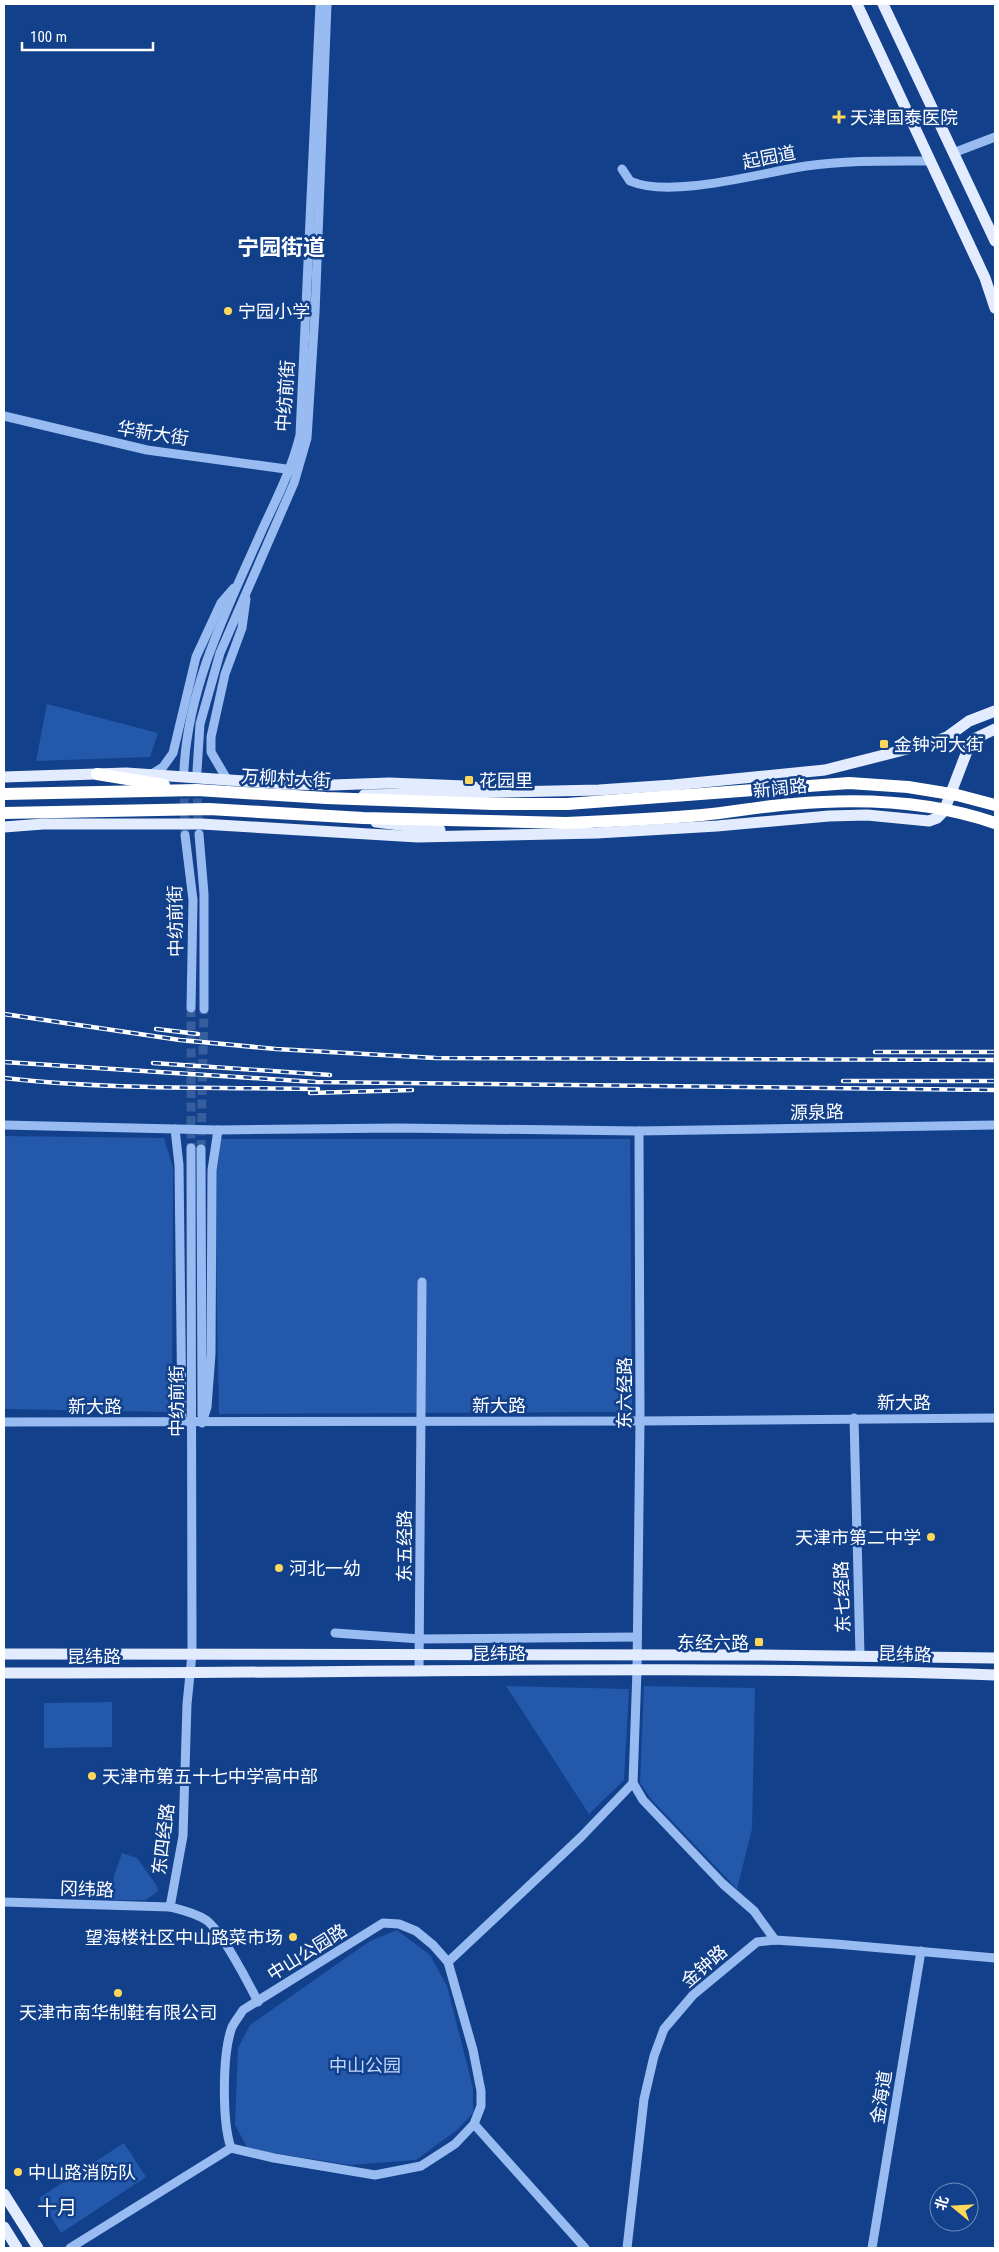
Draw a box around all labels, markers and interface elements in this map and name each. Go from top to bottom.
scale bar [22,20,154,52]
text: 100 m [30,28,67,46]
place label: 天津国泰医院 [850,107,958,128]
marker: 天津国泰医院 [832,110,846,124]
street label: 起园道 [740,142,798,172]
district label: 宁园街道 [237,235,325,260]
place label: 宁园小学 [238,301,310,322]
marker: 宁园小学 [222,305,234,317]
street label: 中纺前街 [272,359,298,433]
street label: 华新大街 [116,417,190,449]
place label: 金钟河大街 [894,734,984,755]
marker: 金钟河大街 [878,738,890,750]
street label: 万柳村大街 [241,765,331,791]
place label: 花园里 [479,770,533,791]
marker: 花园里 [463,774,475,786]
street label: 新阔路 [752,775,808,801]
street label: 中纺前街 [164,885,186,957]
street label: 源泉路 [790,1101,844,1123]
street label: 东六经路 [614,1357,635,1429]
street label: 中纺前街 [166,1365,187,1437]
street label: 新大路 [877,1392,931,1413]
street label: 新大路 [472,1395,526,1416]
street label: 新大路 [68,1396,122,1417]
street label: 东五经路 [394,1510,415,1582]
place label: 天津市第二中学 [795,1527,921,1548]
marker: 天津市第二中学 [925,1531,937,1543]
place label: 河北一幼 [289,1558,361,1579]
street label: 东七经路 [830,1561,854,1633]
marker: 河北一幼 [273,1562,285,1574]
place label: 东经六路 [677,1632,749,1653]
marker: 东经六路 [753,1636,765,1648]
street label: 昆纬路 [472,1643,526,1664]
street label: 昆纬路 [878,1643,932,1665]
street label: 昆纬路 [67,1646,121,1667]
place label: 天津市第五十七中学高中部 [102,1766,318,1787]
marker: 天津市第五十七中学高中部 [86,1770,98,1782]
street label: 东四经路 [148,1802,178,1876]
street label: 冈纬路 [60,1878,114,1900]
street label: 中山公园路 [263,1919,351,1985]
place label: 望海楼社区中山路菜市场 [85,1927,283,1948]
marker: 望海楼社区中山路菜市场 [287,1931,299,1943]
street label: 金钟路 [677,1940,731,1992]
marker: 天津市南华制鞋有限公司 [112,1987,124,1999]
place label: 天津市南华制鞋有限公司 [19,2002,217,2023]
park label: 中山公园 [329,2055,401,2076]
street label: 金海道 [866,2069,896,2125]
place label: 中山路消防队 [28,2162,136,2183]
marker: 中山路消防队 [12,2166,24,2178]
north arrow [929,2182,979,2232]
text: 北 [932,2194,951,2212]
district label: 十月 [37,2196,77,2220]

